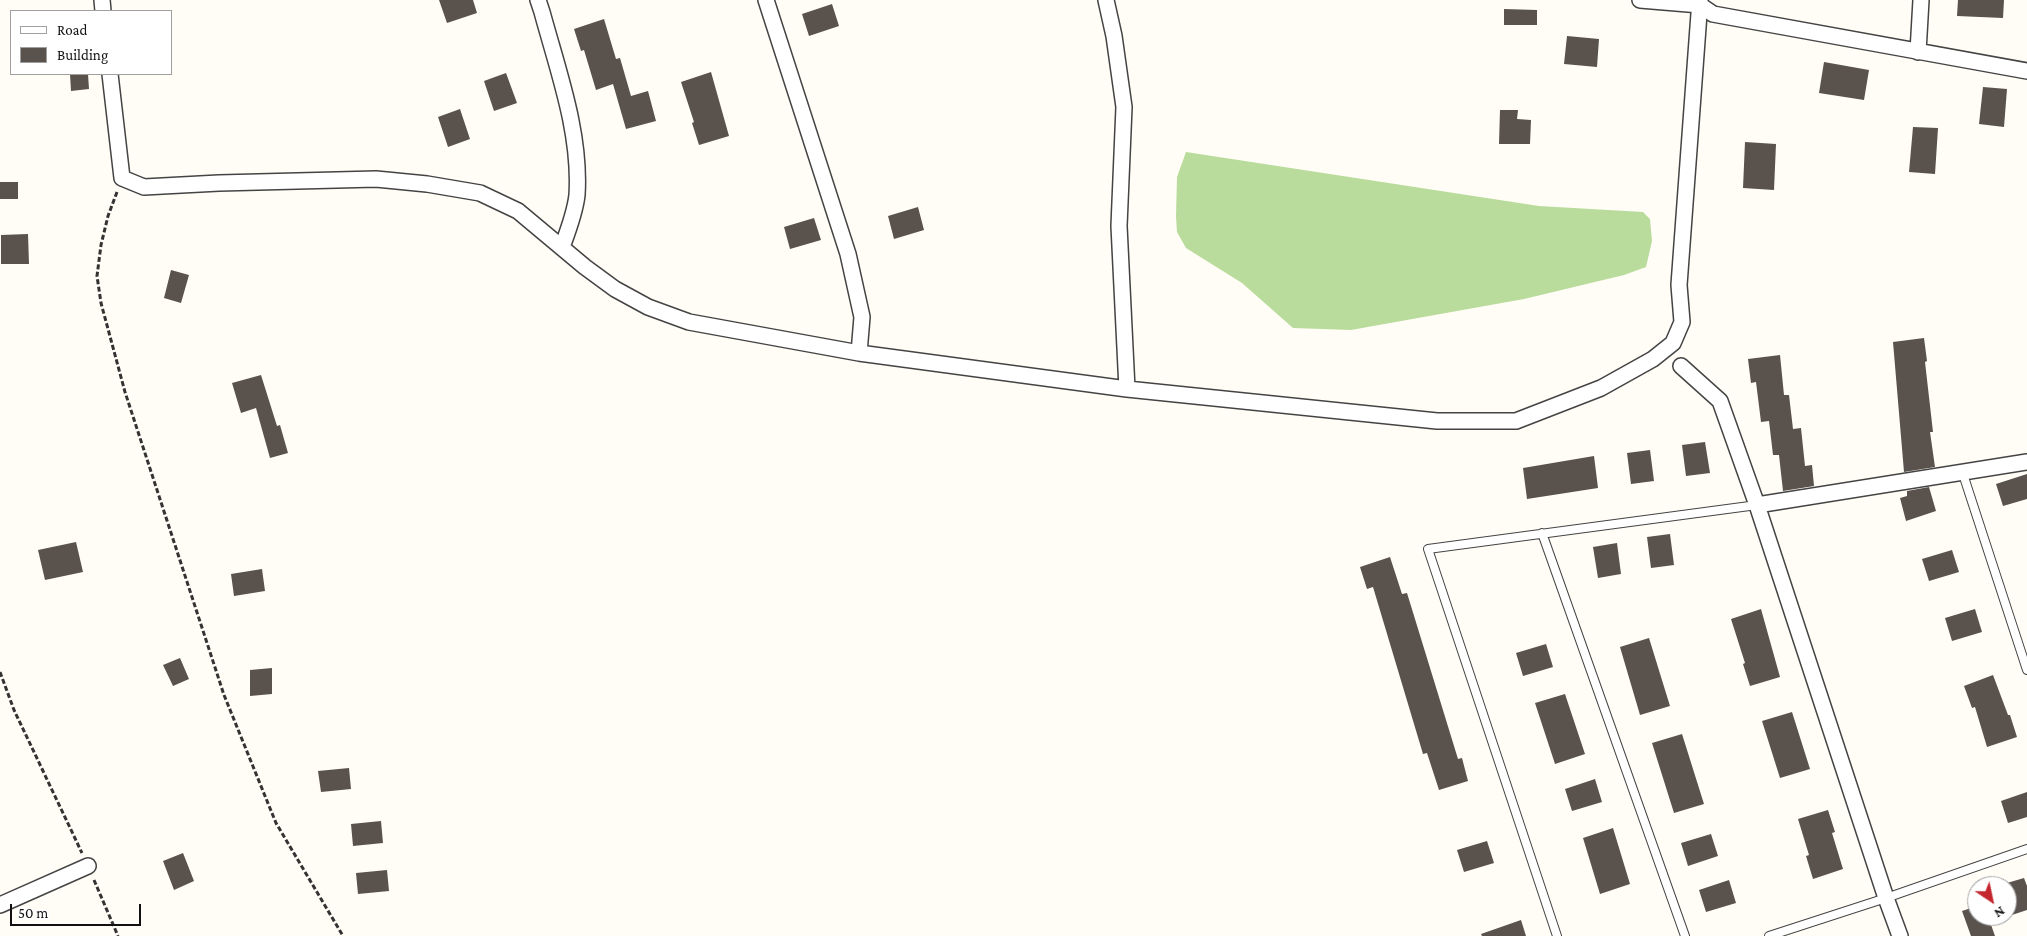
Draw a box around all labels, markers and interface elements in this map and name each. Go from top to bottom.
legend [10,10,172,75]
text: Road [57,22,87,38]
text: Building [57,47,108,63]
north arrow [1967,876,2017,926]
scale bar [12,894,144,926]
text: N [1991,903,2008,922]
text: 50 m [18,905,48,921]

